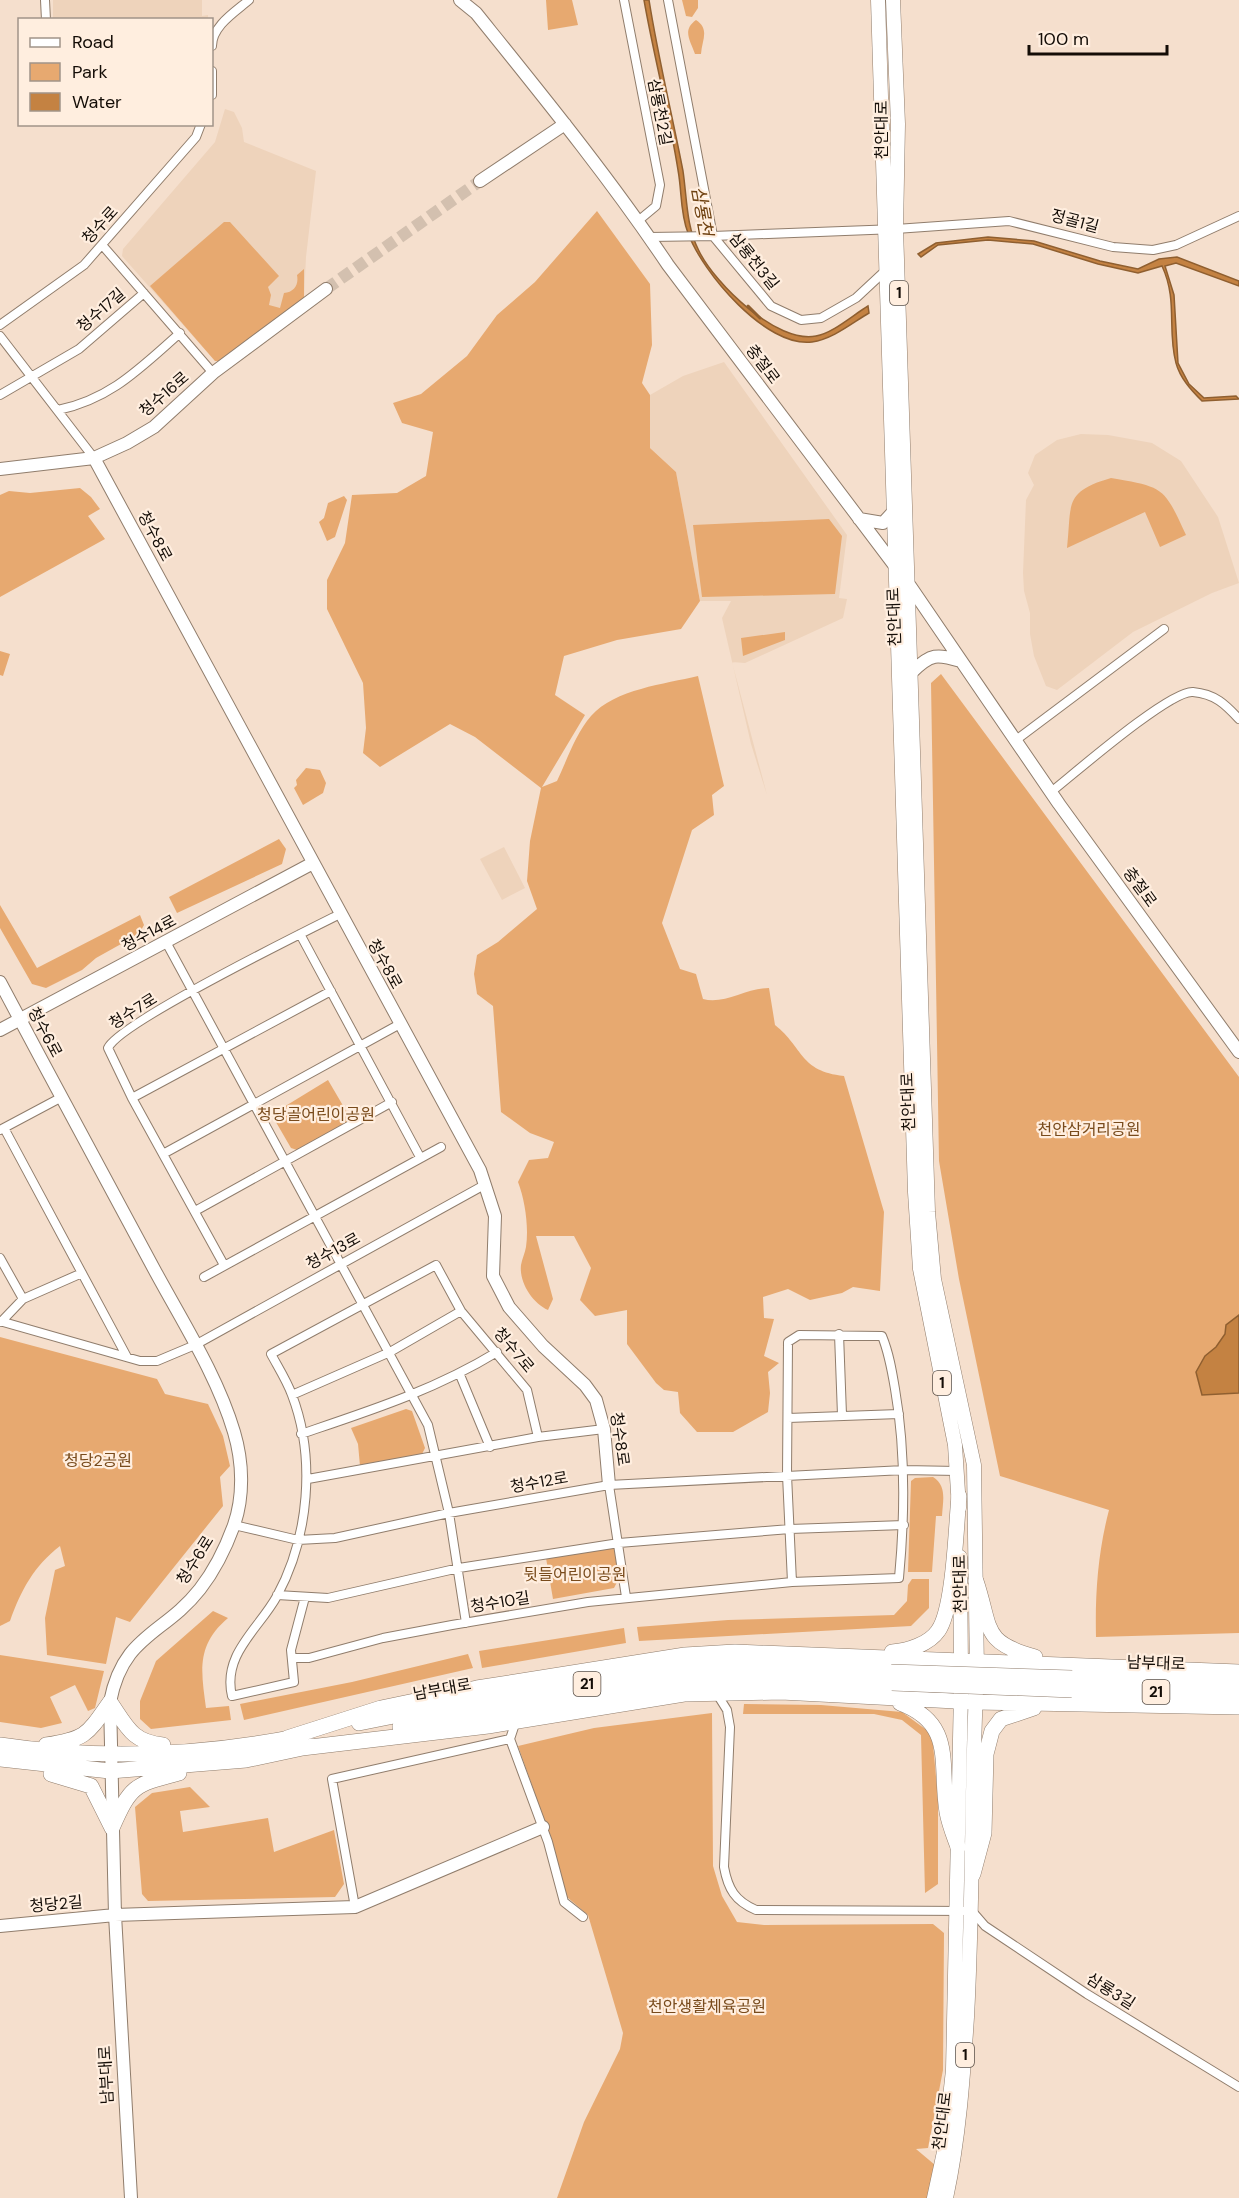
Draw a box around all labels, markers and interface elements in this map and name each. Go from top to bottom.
legend [18,18,213,126]
scale bar [1029,18,1167,56]
text: 100 m [1038,27,1089,51]
text: Road [72,30,114,54]
text: Park [72,60,108,84]
street label: 삼룡천2길 [643,77,677,147]
text: Water [72,90,122,114]
street label: 천안대로 [871,100,892,159]
water label: 삼룡천 [686,184,719,240]
street label: 청수로 [77,201,123,248]
street label: 정골1길 [1049,204,1101,238]
street label: 삼룡천3길 [724,228,784,294]
road number: 1 [890,281,908,305]
street label: 청수17길 [72,283,130,337]
street label: 충절로 [741,340,785,388]
street label: 청수16로 [135,366,193,421]
street label: 청수8로 [133,507,177,565]
street label: 천안대로 [882,587,906,647]
street label: 충절로 [1119,863,1162,911]
street label: 청수14로 [118,910,180,956]
street label: 청수8로 [363,935,407,993]
street label: 청수7로 [105,988,161,1034]
street label: 청수6로 [23,1003,67,1061]
street label: 천안대로 [896,1072,920,1132]
park label: 청당골어린이공원 [257,1104,375,1125]
park label: 천안삼거리공원 [1037,1119,1141,1140]
street label: 청수13로 [302,1227,364,1274]
street label: 청수7로 [489,1323,539,1377]
road number: 1 [933,1371,951,1395]
street label: 청수8로 [606,1411,634,1467]
park label: 청당2공원 [64,1450,132,1471]
street label: 청수12로 [508,1467,570,1497]
street label: 청수6로 [172,1531,218,1589]
street label: 천안대로 [949,1554,971,1614]
park label: 뒷들어린이공원 [523,1564,627,1585]
street label: 청수10길 [469,1587,531,1617]
street label: 남부대로 [1126,1651,1186,1675]
road number: 21 [574,1672,600,1696]
street label: 남부대로 [411,1673,473,1704]
road number: 21 [1142,1680,1170,1704]
street label: 청당2길 [28,1891,84,1917]
street label: 삼룡3길 [1083,1968,1139,2014]
park label: 천안생활체육공원 [648,1996,766,2017]
road number: 1 [956,2043,974,2067]
street label: 남부대로 [94,2045,118,2105]
street label: 천안대로 [928,2090,956,2152]

